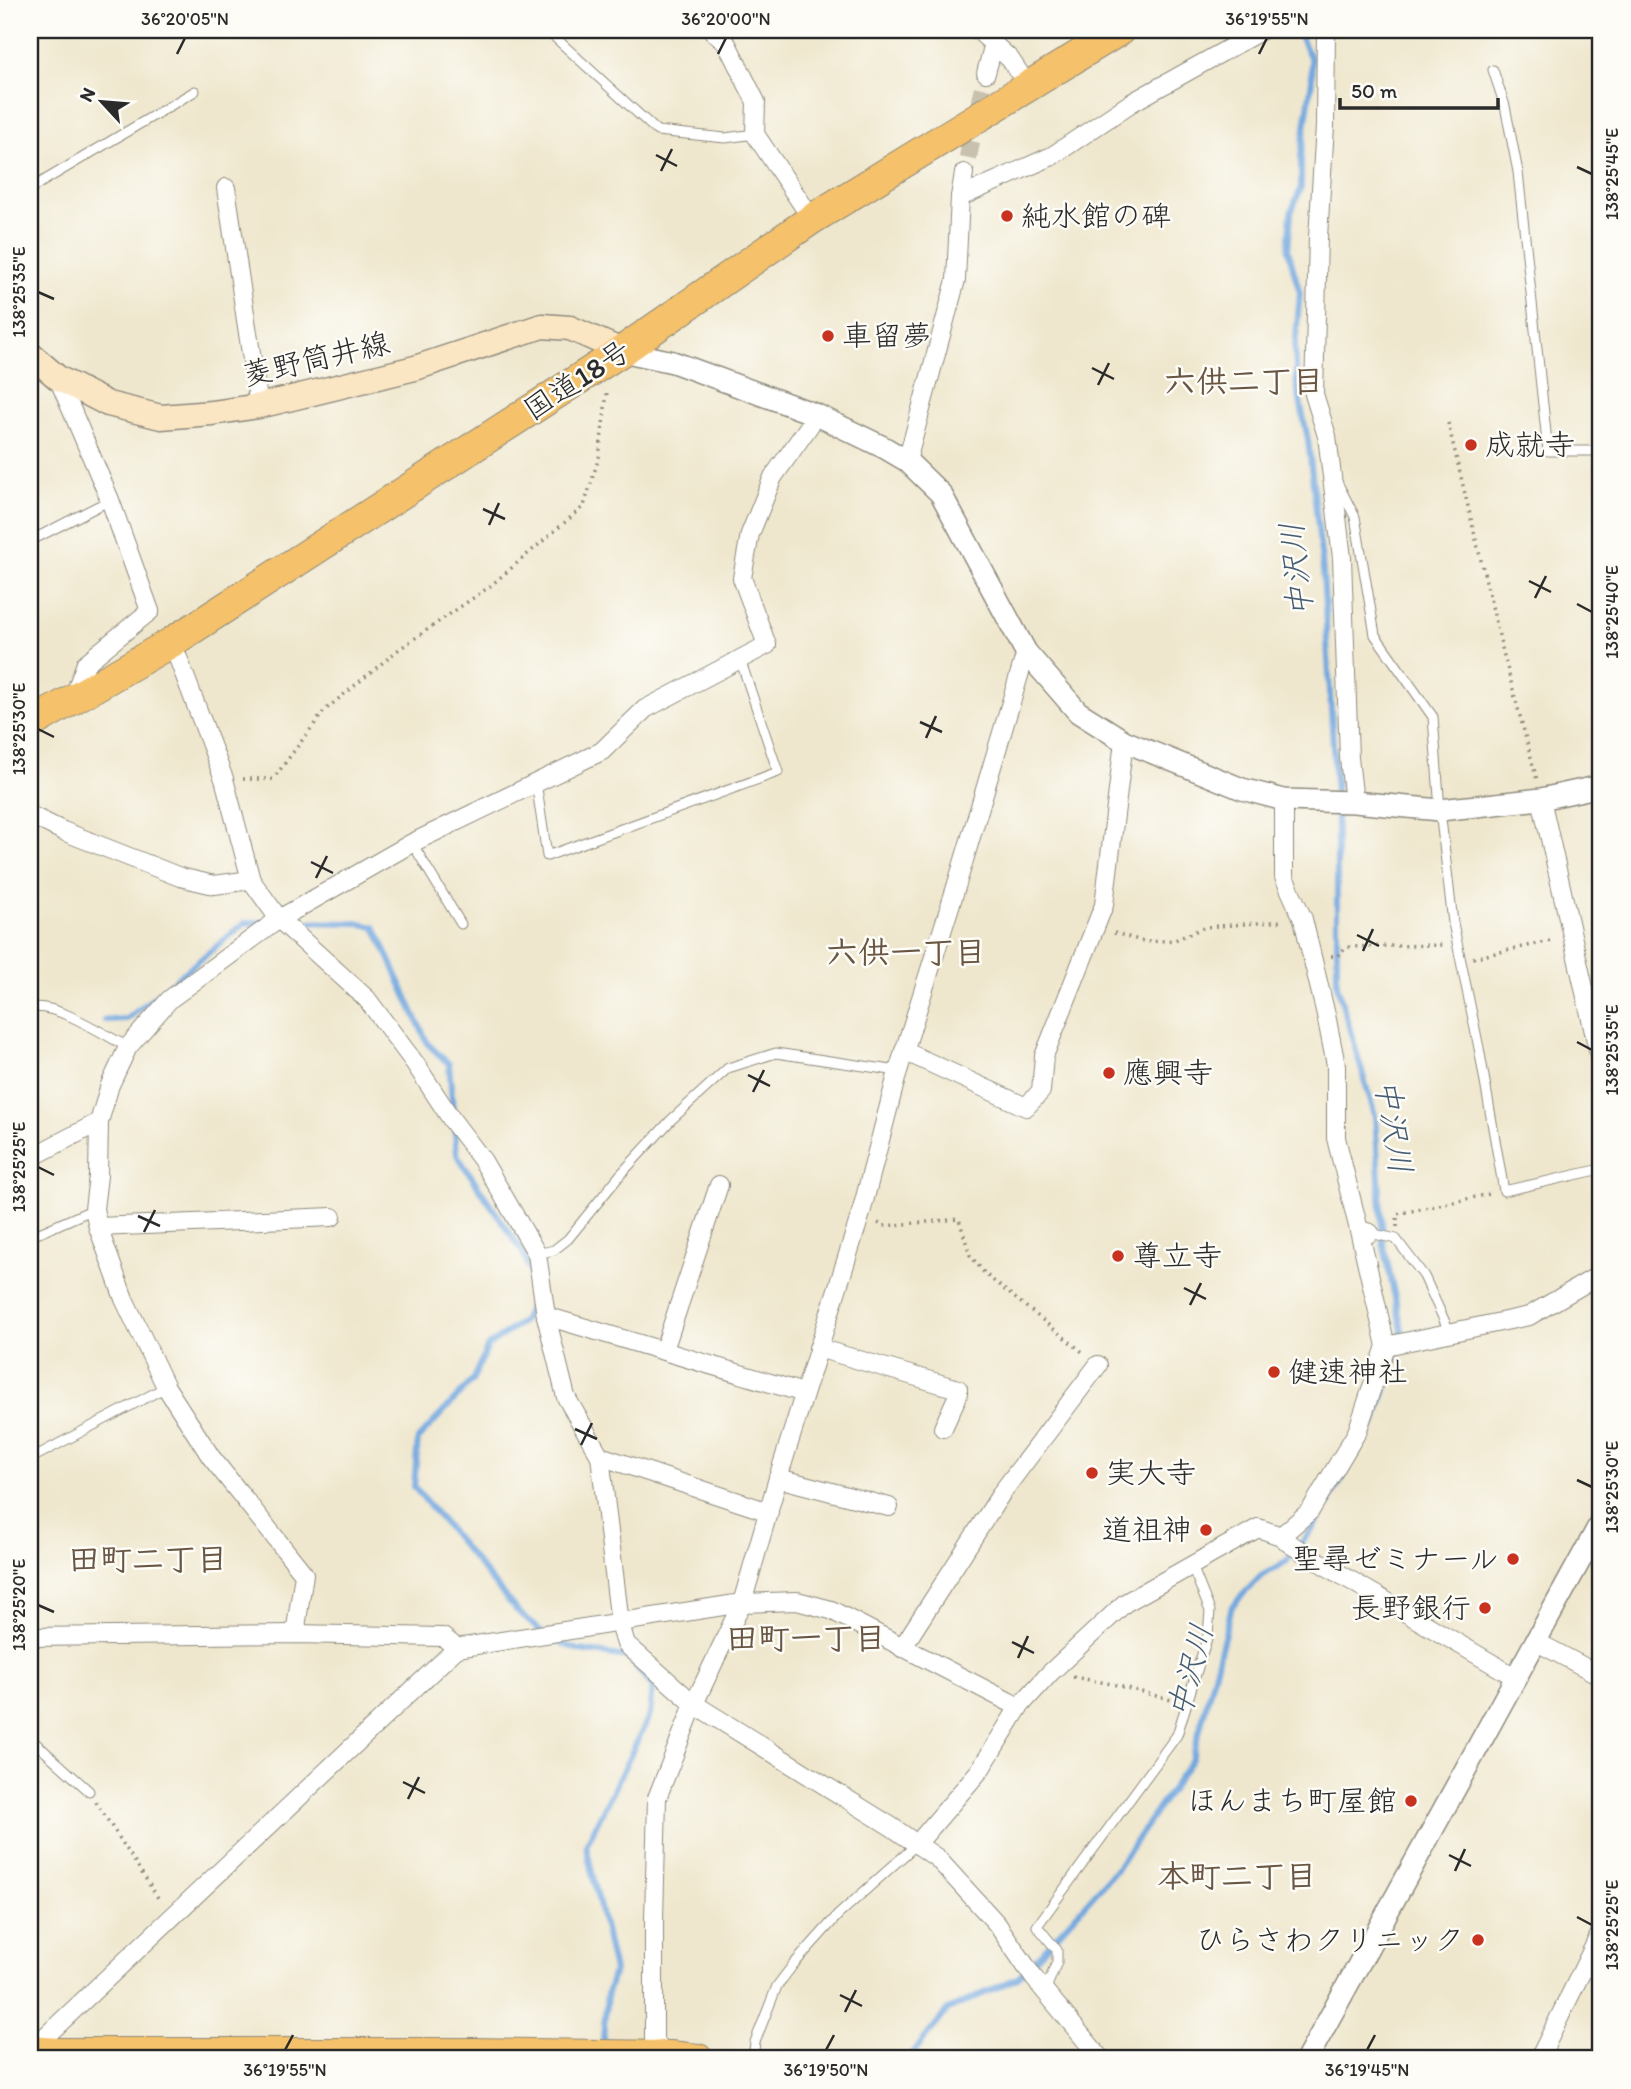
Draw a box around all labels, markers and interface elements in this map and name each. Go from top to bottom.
text: 36°20'05"N [141,8,229,30]
text: 36°20'00"N [681,8,771,30]
text: 36°19'55"N [1225,8,1309,30]
north arrow [66,66,136,136]
scale bar [1340,66,1498,110]
text: 50 m [1351,78,1398,103]
text: N [74,84,100,106]
text: 138°25'45"E [1601,128,1623,220]
place label: 純水館の碑 [1021,197,1171,234]
marker: 純水館の碑 [999,208,1015,224]
text: 138°25'35"E [8,246,30,338]
place label: 車留夢 [842,317,932,354]
street label: 菱野筒井線 [239,324,393,393]
marker: 車留夢 [820,328,836,344]
street label: 国道18号 [516,331,637,428]
district label: 六供二丁目 [1164,362,1324,400]
place label: 成就寺 [1485,426,1575,463]
marker: 成就寺 [1463,437,1479,453]
water label: 中沢川 [1272,520,1320,620]
text: 138°25'40"E [1601,565,1623,659]
text: 138°25'30"E [8,682,30,776]
district label: 六供一丁目 [826,933,986,971]
text: 138°25'35"E [1601,1004,1623,1096]
place label: 應興寺 [1123,1054,1213,1091]
marker: 應興寺 [1101,1065,1117,1081]
water label: 中沢川 [1368,1076,1420,1176]
text: 138°25'25"E [8,1121,30,1213]
place label: 尊立寺 [1132,1237,1222,1274]
marker: 尊立寺 [1110,1248,1126,1264]
place label: 健速神社 [1288,1353,1408,1390]
marker: 健速神社 [1266,1364,1282,1380]
text: 138°25'30"E [1601,1440,1623,1534]
place label: 実大寺 [1106,1454,1196,1491]
marker: 実大寺 [1084,1465,1100,1481]
place label: 道祖神 [1102,1511,1192,1548]
marker: 道祖神 [1198,1522,1214,1538]
district label: 田町二丁目 [68,1540,228,1578]
place label: 聖尋ゼミナール [1291,1540,1499,1577]
marker: 聖尋ゼミナール [1505,1551,1521,1567]
text: 138°25'20"E [8,1559,30,1651]
place label: 長野銀行 [1351,1589,1471,1626]
marker: 長野銀行 [1477,1600,1493,1616]
district label: 田町一丁目 [726,1619,886,1657]
water label: 中沢川 [1159,1620,1221,1722]
place label: ほんまち町屋館 [1187,1782,1397,1819]
marker: ほんまち町屋館 [1403,1793,1419,1809]
district label: 本町二丁目 [1157,1857,1317,1895]
text: 138°25'25"E [1601,1879,1623,1971]
place label: ひらさわクリニック [1195,1921,1464,1958]
marker: ひらさわクリニック [1470,1932,1486,1948]
text: 36°19'55"N [243,2059,327,2081]
text: 36°19'50"N [783,2059,869,2081]
text: 36°19'45"N [1325,2059,1409,2081]

